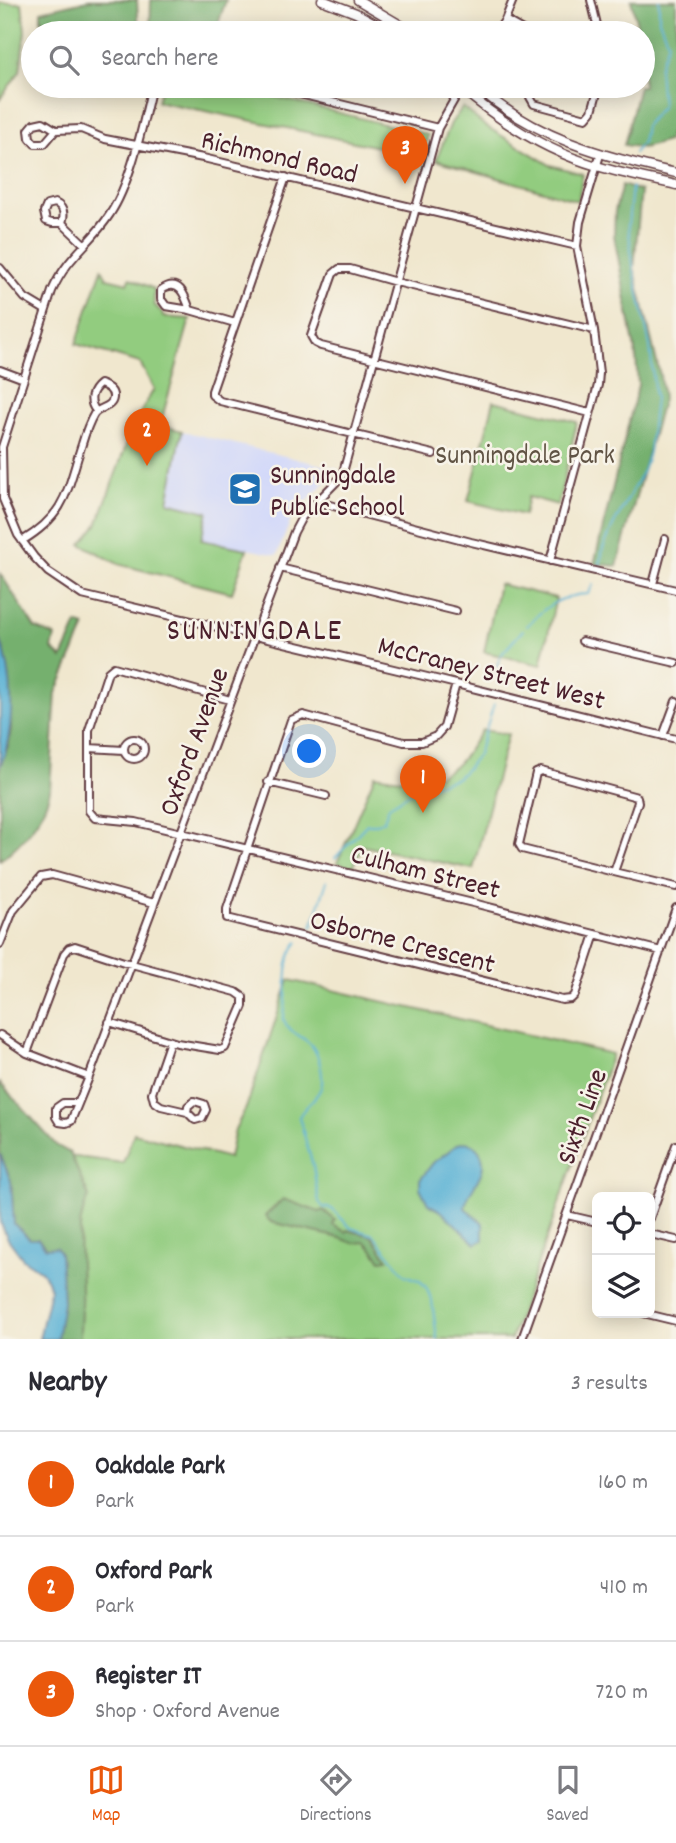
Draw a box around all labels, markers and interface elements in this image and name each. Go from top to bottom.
search box [21,21,655,98]
icon: search [45,41,83,79]
text: Search here [101,41,219,78]
street label: Richmond Road [197,122,361,197]
pin: 3 [382,126,428,184]
pin: 2 [124,408,170,466]
park label: Sunningdale Park [435,438,615,478]
place label: Sunningdale Public School [270,458,405,530]
school or university icon: Sunningdale Public School [226,470,264,508]
district label: SUNNINGDALE [167,612,343,655]
street label: McCraney Street West [373,628,609,723]
street label: Oxford Avenue [151,663,242,823]
your location [292,734,326,768]
pin: 1 [400,755,446,813]
street label: Culham Street [346,837,503,913]
street label: Osborne Crescent [305,903,499,987]
street label: Sixth Line [549,1064,620,1171]
map controls [592,1192,655,1318]
button: locate [592,1192,655,1255]
button: layers [592,1255,655,1318]
text: Nearby [28,1363,106,1406]
text: 3 results [571,1368,648,1401]
text: Oakdale Park [95,1449,225,1486]
text: 1 [48,1467,54,1500]
text: 160 m [598,1467,648,1500]
text: Park [95,1486,134,1519]
text: Oxford Park [95,1554,212,1591]
text: 2 [46,1572,56,1605]
text: 410 m [600,1572,648,1605]
text: Park [95,1591,134,1624]
text: Register IT [95,1659,201,1696]
text: 3 [46,1677,56,1710]
text: 720 m [596,1677,648,1710]
text: Shop · Oxford Avenue [95,1696,280,1729]
tab: Map [87,1761,125,1830]
tab: Directions [300,1761,372,1830]
tab: Saved [546,1761,589,1830]

